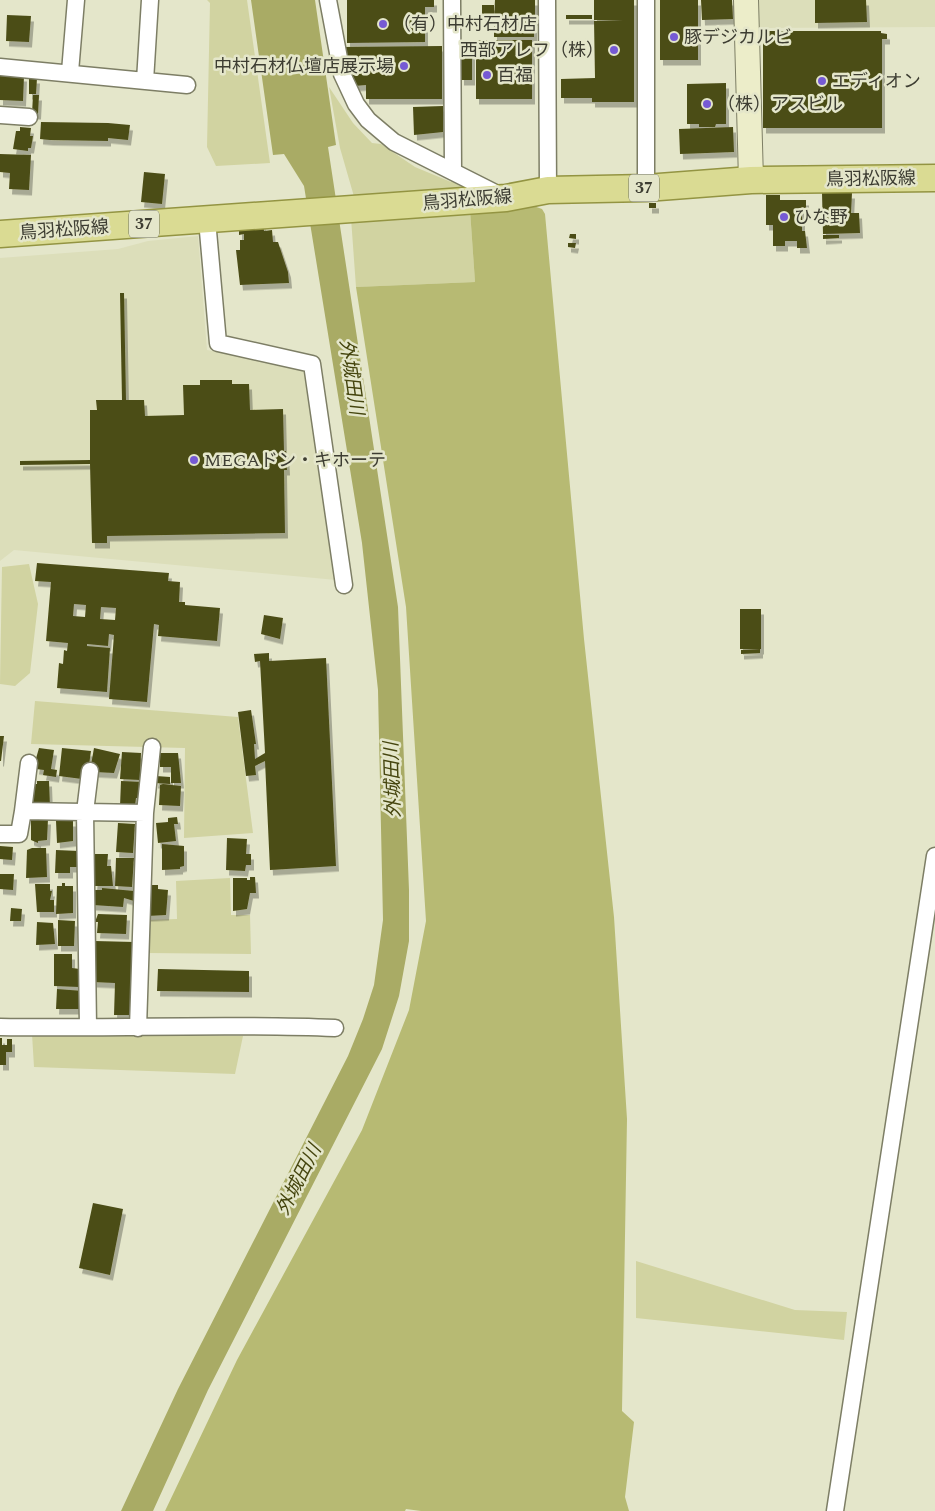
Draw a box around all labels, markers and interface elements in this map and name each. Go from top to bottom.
place label: （有）中村石材店 [393,11,537,38]
marker: （有）中村石材店 [377,18,389,30]
place label: 豚デジカルビ [684,24,792,51]
marker: 豚デジカルビ [668,31,680,43]
place label: 西部アレフ（株） [460,37,604,64]
marker: 西部アレフ（株） [608,44,620,56]
place label: 中村石材仏壇店展示場 [214,53,394,80]
marker: 中村石材仏壇店展示場 [398,60,410,72]
place label: 百福 [497,62,533,89]
place label: エディオン [832,68,921,95]
marker: 百福 [481,69,493,81]
marker: エディオン [816,75,828,87]
place label: （株）アスビル [717,91,843,118]
marker: （株）アスビル [701,98,713,110]
street label: 鳥羽松阪線 [826,165,916,193]
road number: 37 [629,174,659,202]
street label: 鳥羽松阪線 [421,183,513,217]
place label: ひな野 [794,204,848,231]
road number: 37 [129,210,159,238]
marker: ひな野 [778,211,790,223]
street label: 鳥羽松阪線 [18,213,110,247]
water label: 外城田川 [331,337,371,419]
place label: MEGAドン・キホーテ [204,447,386,474]
marker: MEGAドン・キホーテ [188,454,200,466]
water label: 外城田川 [377,740,409,818]
water label: 外城田川 [269,1138,330,1220]

